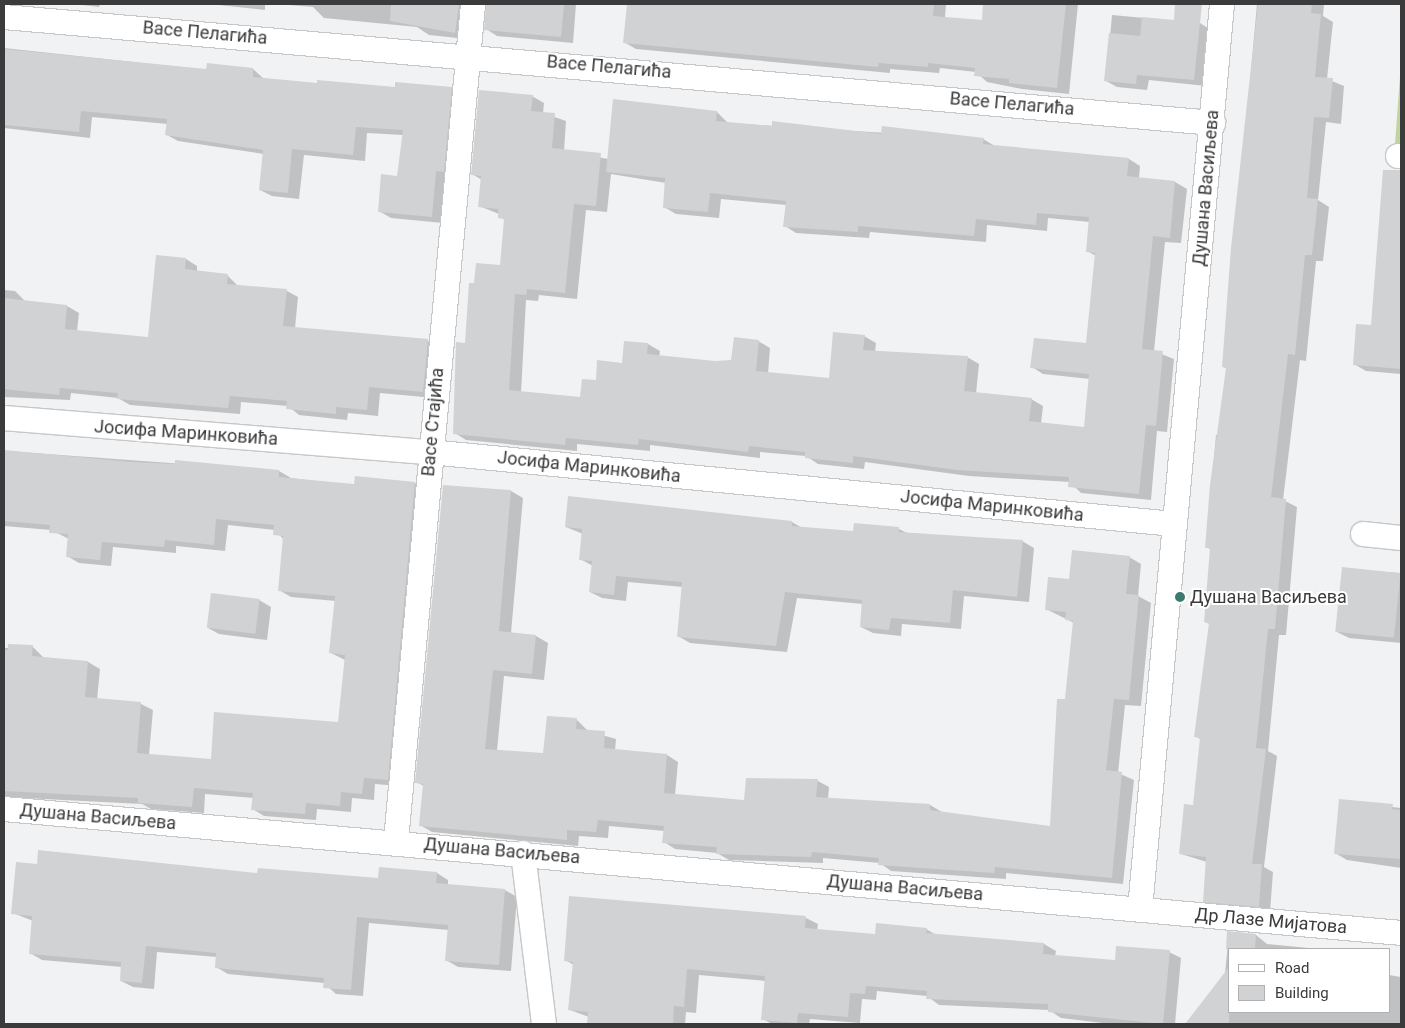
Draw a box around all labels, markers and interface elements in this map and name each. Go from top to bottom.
street label: Васе Пелагића [142,17,268,49]
street label: Васе Пелагића [546,51,672,83]
street label: Васе Пелагића [949,88,1075,120]
street label: Душана Васиљева [1188,109,1224,267]
street label: Васе Стајића [417,367,449,477]
street label: Јосифа Маринковића [93,416,279,450]
street label: Јосифа Маринковића [496,447,682,487]
street label: Јосифа Маринковића [899,486,1085,526]
place label: Душана Васиљева [1190,586,1347,608]
marker: Душана Васиљева [1174,591,1186,603]
street label: Душана Васиљева [19,799,177,835]
street label: Душана Васиљева [423,833,581,869]
street label: Душана Васиљева [826,870,984,906]
street label: Др Лазе Мијатова [1194,904,1348,938]
legend [1228,948,1390,1013]
text: Road [1275,959,1309,977]
text: Building [1275,984,1329,1002]

